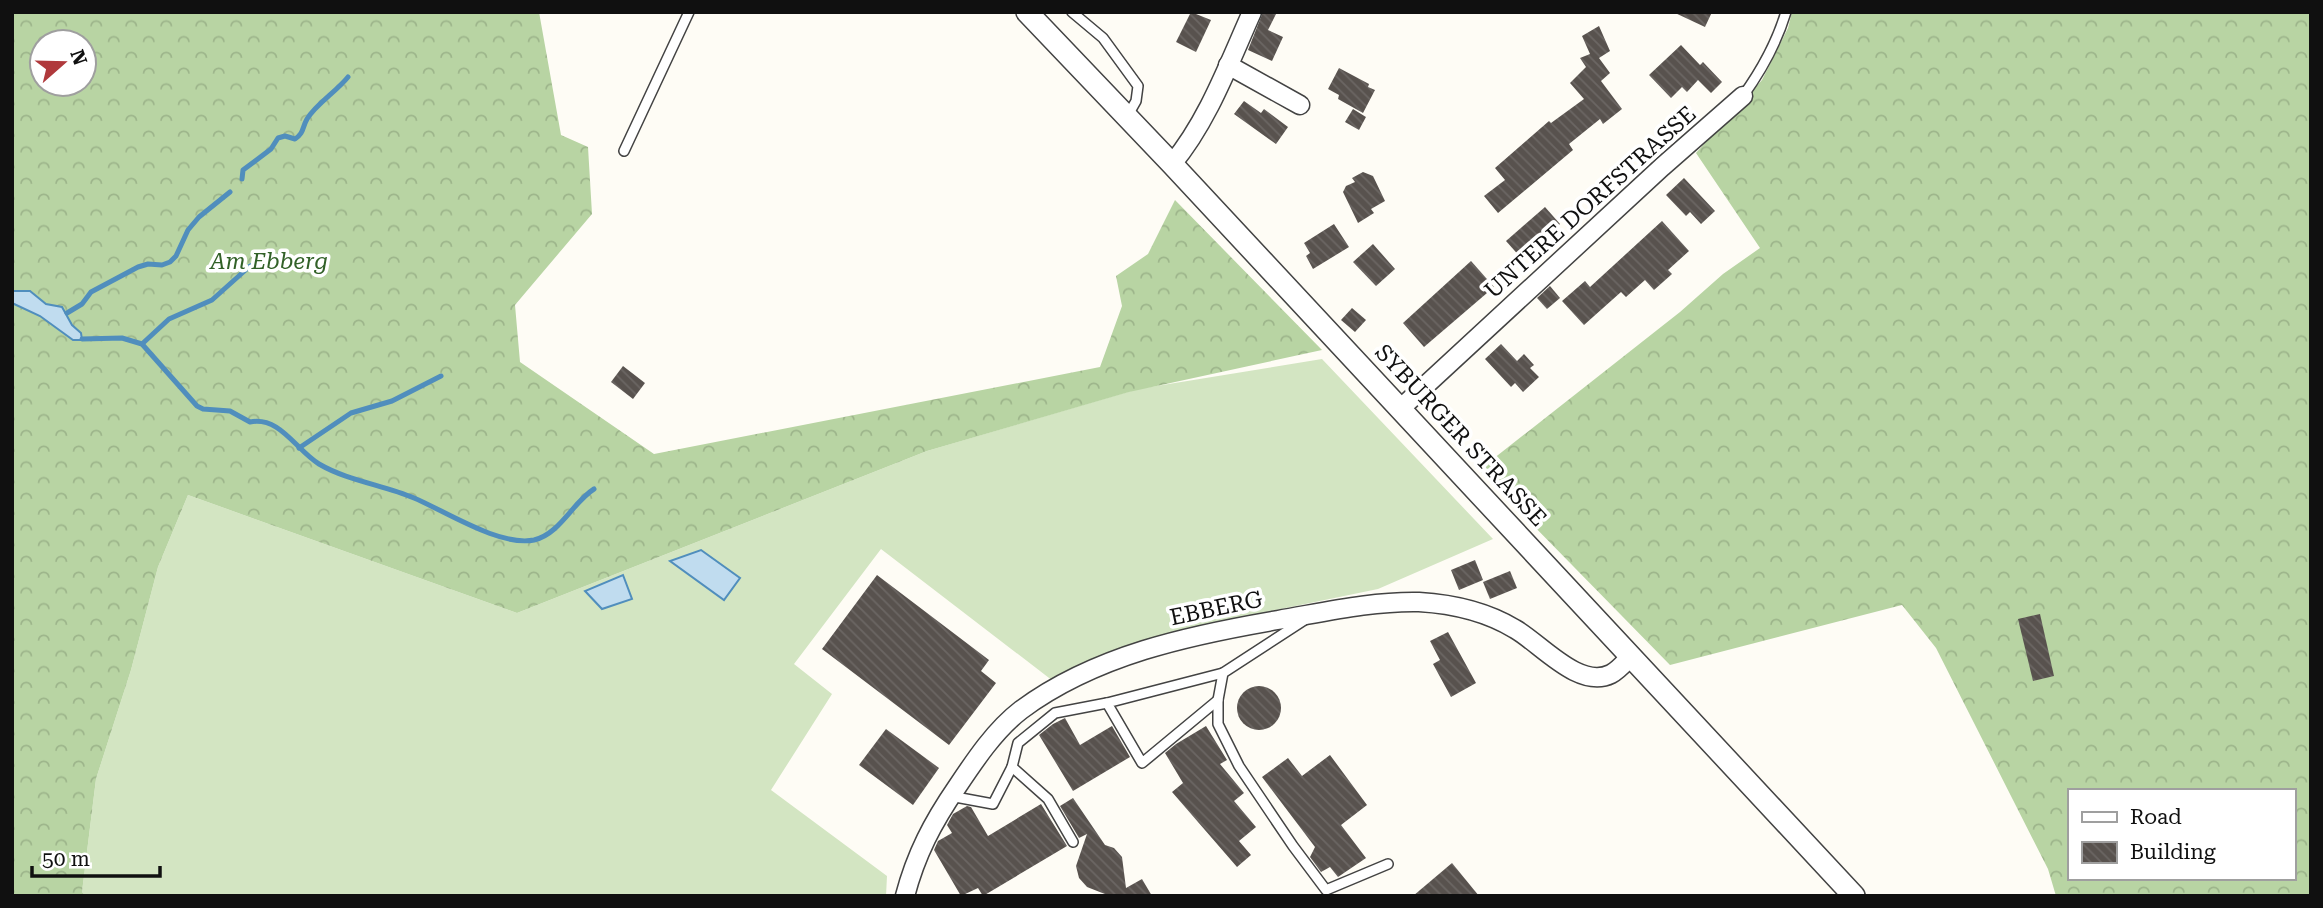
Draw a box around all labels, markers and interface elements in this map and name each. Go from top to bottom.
north arrow [28,28,98,98]
text: N [65,47,92,69]
street label: UNTERE DORFSTRASSE [1479,100,1701,304]
park label: Am Ebberg [208,248,328,275]
street label: SYBURGER STRASSE [1369,339,1552,532]
street label: EBBERG [1167,585,1265,631]
legend [2068,789,2295,880]
text: Road [2130,805,2182,829]
scale bar [32,834,159,878]
text: Building [2130,840,2216,864]
text: 50 m [42,847,90,871]

